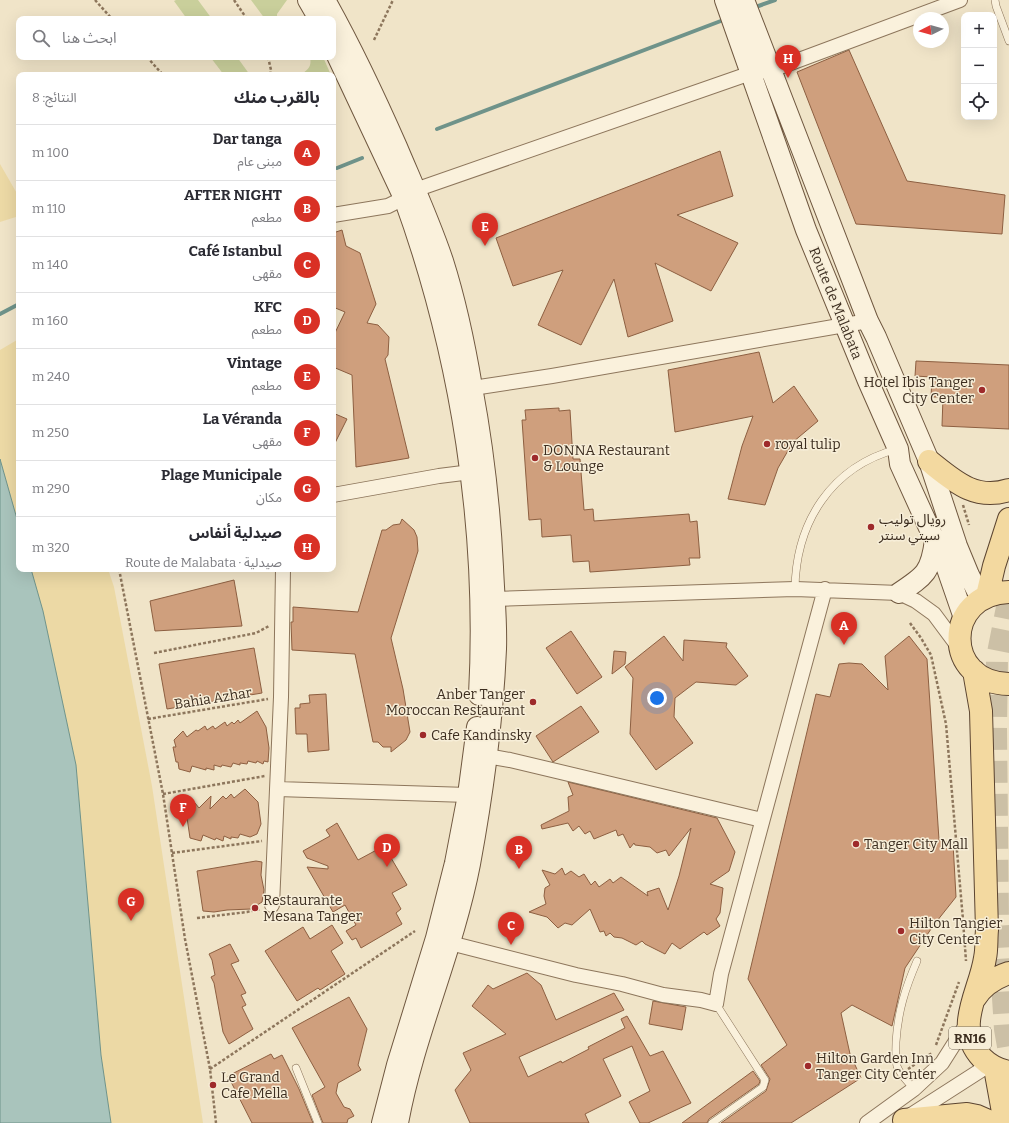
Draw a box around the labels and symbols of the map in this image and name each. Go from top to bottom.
north arrow [913,12,949,48]
pin: H [775,45,801,78]
pin: E [472,213,498,246]
street label: Route de Malabata [805,245,866,362]
place label: Hotel Ibis Tanger City Center [864,374,974,407]
marker: Hotel Ibis Tanger City Center [977,385,987,395]
place label: royal tulip [775,436,841,453]
marker: royal tulip [762,439,772,449]
place label: DONNA Restaurant & Lounge [543,442,670,475]
marker: DONNA Restaurant & Lounge [530,453,540,463]
place label: رويال توليب سيتي سنتر [878,511,946,546]
marker: رويال توليب سيتي سنتر [866,522,876,532]
pin: A [831,612,857,645]
street label: Bahia Azhar [173,684,253,713]
place label: Anber Tanger Moroccan Restaurant [386,686,525,719]
your location [647,688,667,708]
marker: Anber Tanger Moroccan Restaurant [528,697,538,707]
place label: Cafe Kandinsky [431,727,532,744]
marker: Cafe Kandinsky [418,730,428,740]
pin: F [170,794,196,827]
pin: D [374,834,400,867]
pin: B [506,836,532,869]
place label: Tanger City Mall [864,836,968,853]
marker: Tanger City Mall [851,839,861,849]
pin: G [118,888,144,921]
place label: Restaurante Mesana Tanger [263,892,362,925]
marker: Restaurante Mesana Tanger [250,903,260,913]
pin: C [498,912,524,945]
place label: Hilton Tangier City Center [909,915,1003,948]
marker: Hilton Tangier City Center [896,926,906,936]
road number: RN16 [949,1027,991,1049]
place label: Hilton Garden Inn Tanger City Center [816,1050,936,1083]
marker: Hilton Garden Inn Tanger City Center [803,1061,813,1071]
place label: Le Grand Cafe Mella [221,1069,288,1102]
marker: Le Grand Cafe Mella [208,1080,218,1090]

